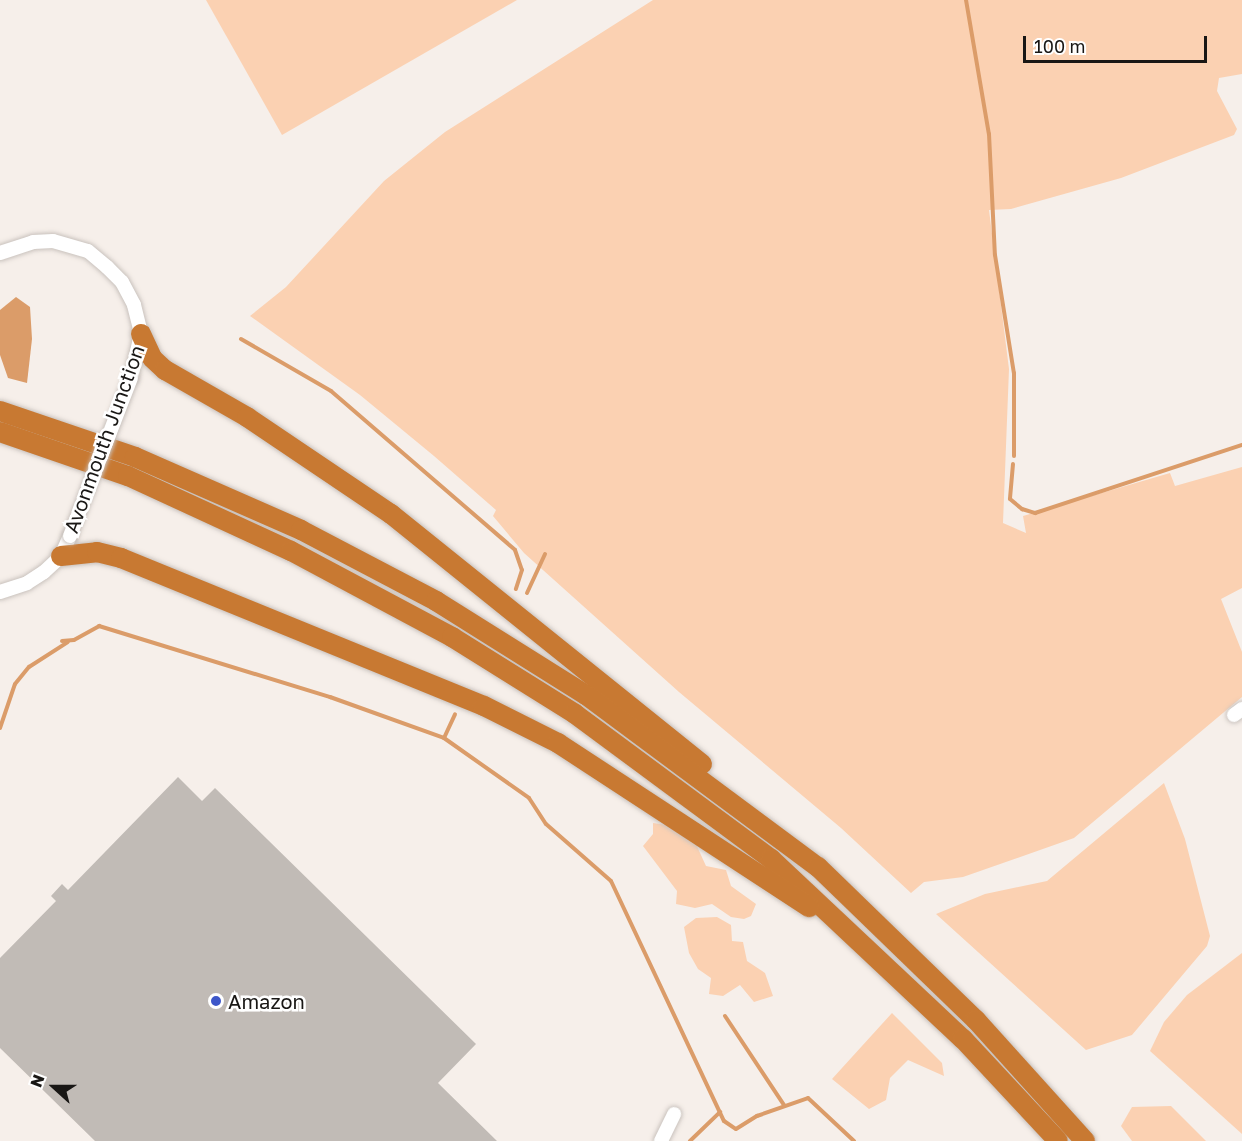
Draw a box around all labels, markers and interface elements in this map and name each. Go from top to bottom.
scale bar [1026,24,1210,62]
text: 100 m [1034,35,1085,57]
street label: Avonmouth Junction [59,342,149,536]
place label: Amazon [228,989,305,1013]
marker: Amazon [209,994,223,1008]
north arrow [24,1057,84,1117]
text: N [26,1071,49,1090]

